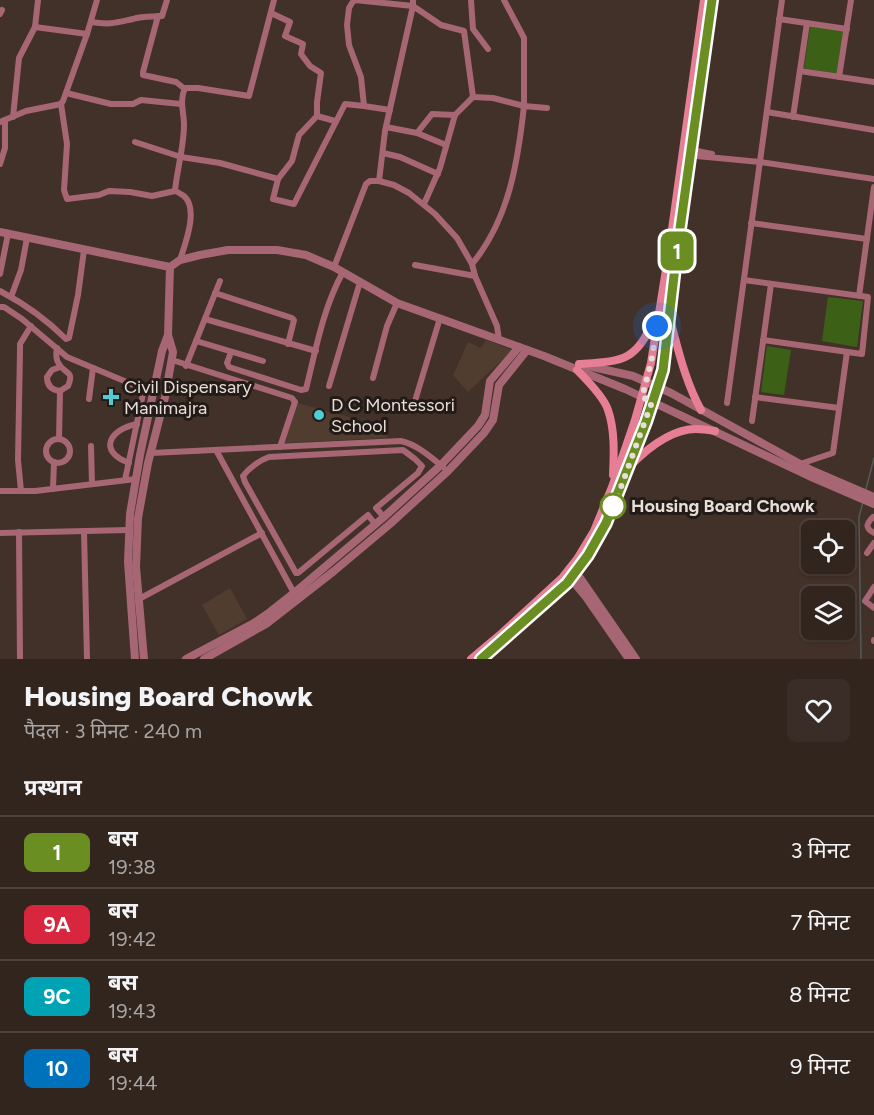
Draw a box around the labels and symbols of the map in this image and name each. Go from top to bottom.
line badge: 1 [658,232,696,270]
your location [642,311,672,341]
place label: Civil Dispensary Manimajra [124,376,252,419]
marker: Civil Dispensary Manimajra [102,388,120,406]
place label: D C Montessori School [331,394,455,437]
marker: D C Montessori School [312,408,326,422]
marker: Housing Board Chowk [600,493,626,519]
place label: Housing Board Chowk [631,495,815,517]

